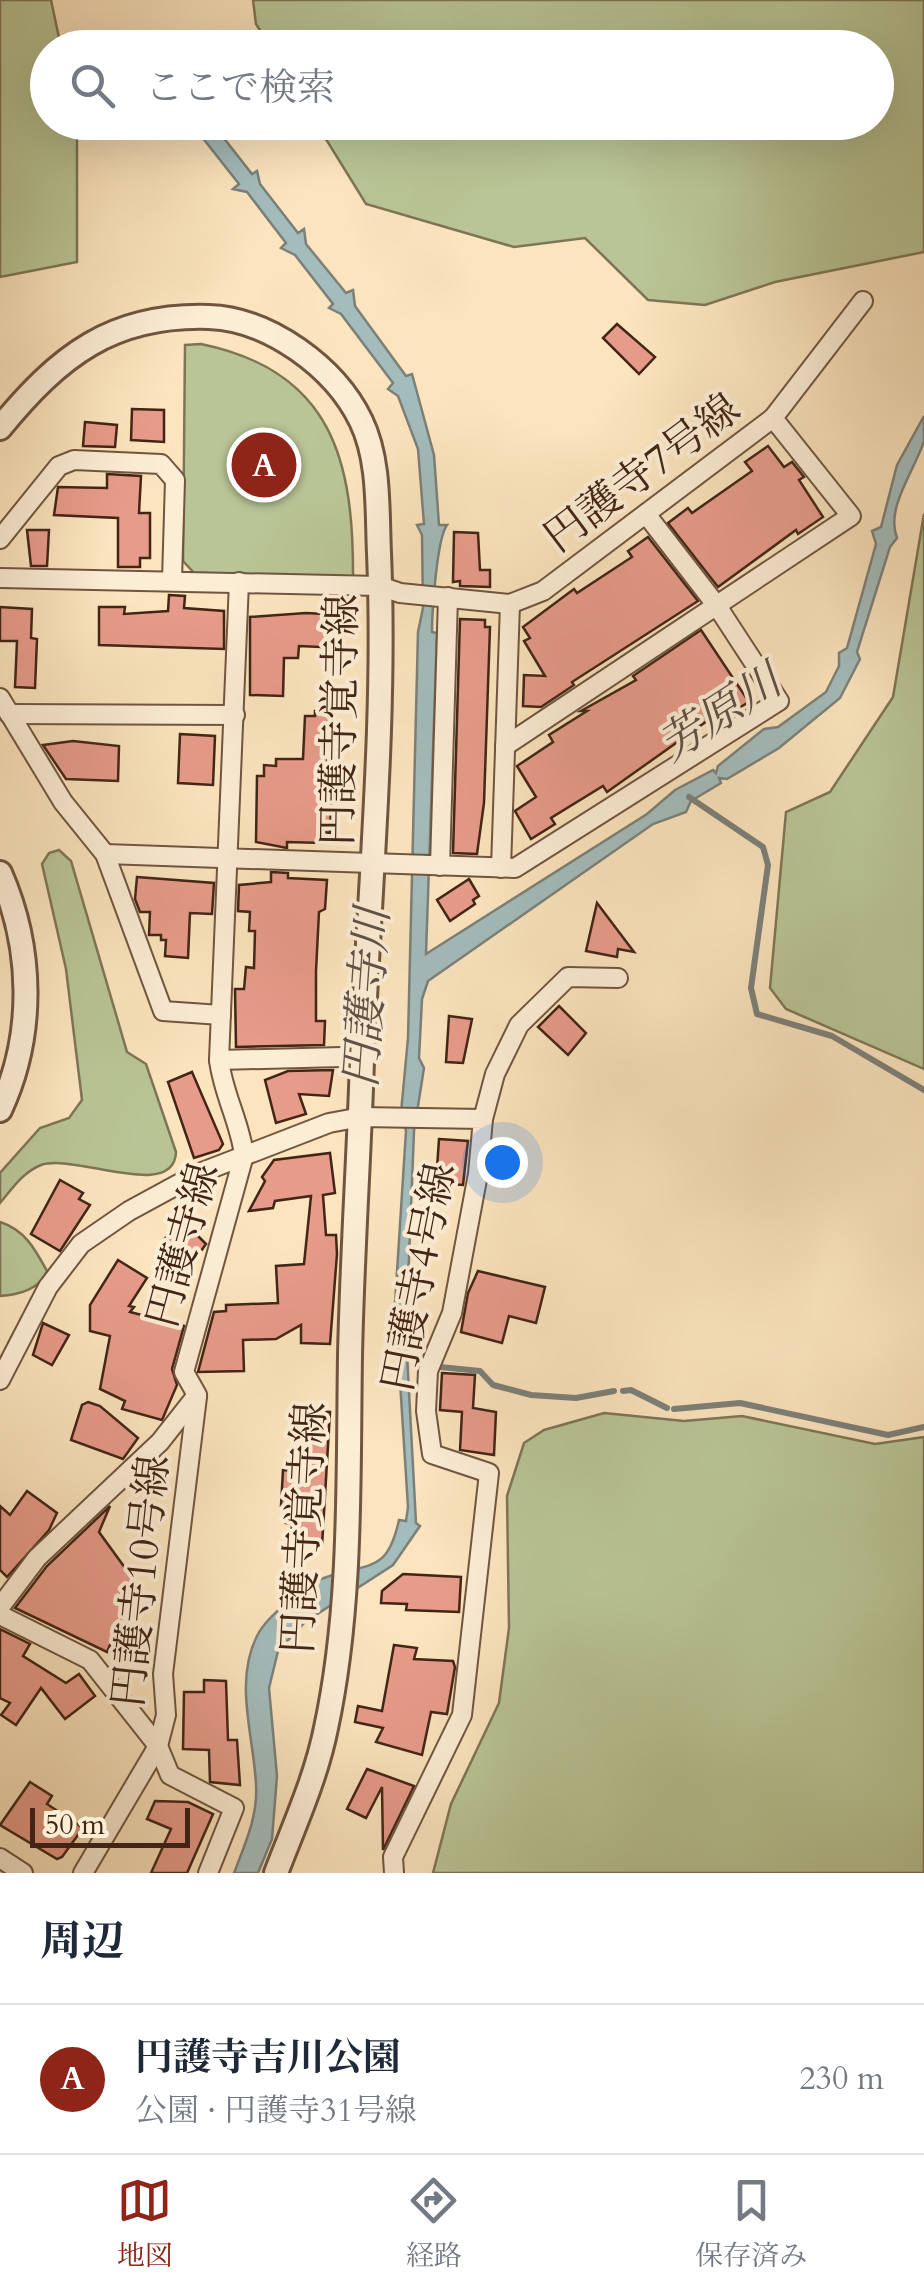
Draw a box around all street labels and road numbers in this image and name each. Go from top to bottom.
street label: 円護寺7号線 [532,381,752,565]
street label: 円護寺覚寺線 [309,594,371,846]
street label: 円護寺線 [134,1156,232,1334]
street label: 円護寺4号線 [369,1158,469,1396]
street label: 円護寺覚寺線 [269,1401,339,1655]
street label: 円護寺10号線 [99,1452,183,1710]

